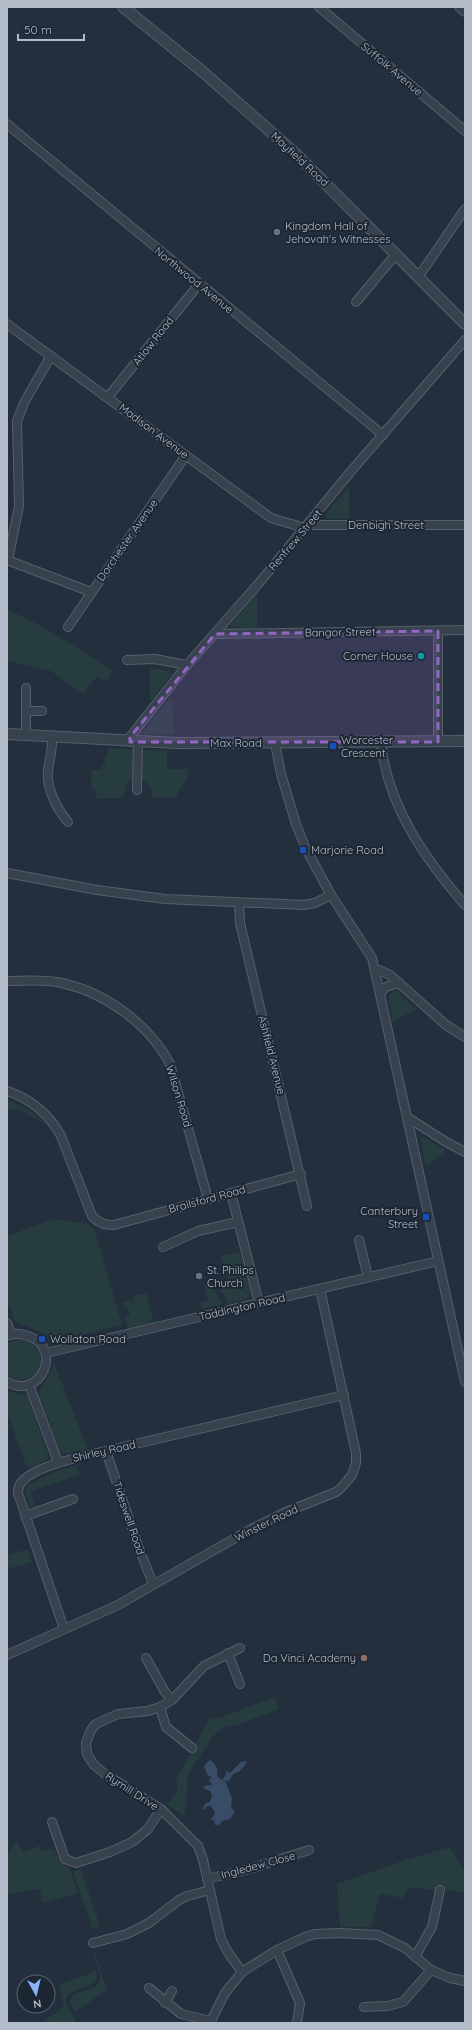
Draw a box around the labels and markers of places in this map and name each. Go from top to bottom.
place label: Kingdom Hall of Jehovah's Witnesses [285,219,390,246]
marker: Kingdom Hall of Jehovah's Witnesses [272,227,282,237]
place label: Corner House [343,649,413,663]
marker: Corner House [416,651,426,661]
place label: Worcester Crescent [341,733,394,760]
marker: Worcester Crescent [328,741,338,751]
place label: Marjorie Road [311,843,384,857]
marker: Marjorie Road [298,845,308,855]
place label: Canterbury Street [360,1204,418,1231]
marker: Canterbury Street [421,1212,431,1222]
place label: St. Philips Church [207,1263,254,1290]
marker: St. Philips Church [194,1271,204,1281]
place label: Wollaton Road [50,1332,126,1346]
marker: Wollaton Road [37,1334,47,1344]
place label: Da Vinci Academy [263,1651,356,1665]
marker: Da Vinci Academy [359,1653,369,1663]

